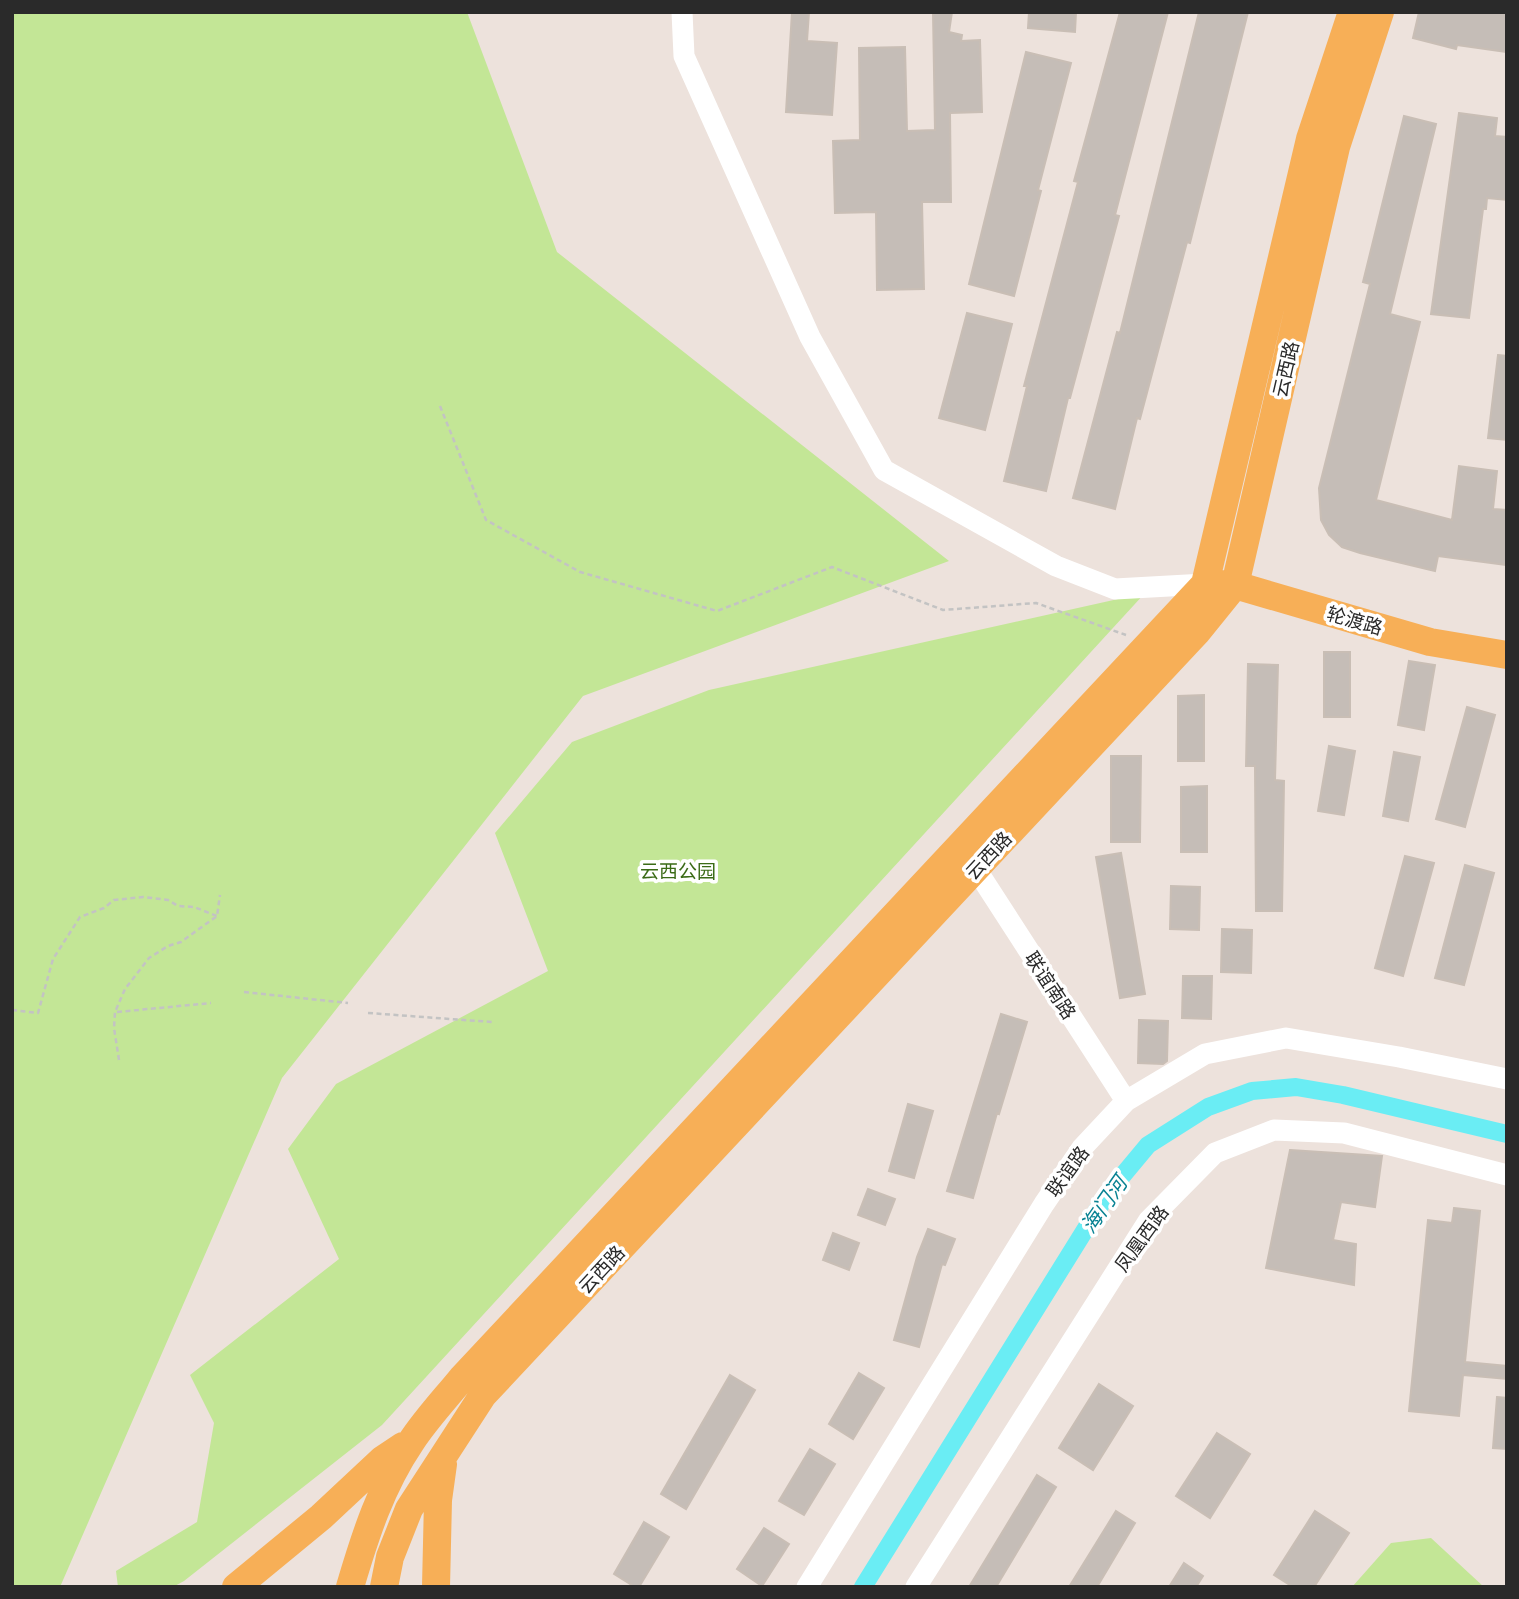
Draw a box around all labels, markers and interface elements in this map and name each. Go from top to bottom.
street label: 云西路 [1267,339,1303,399]
street label: 轮渡路 [1324,601,1386,639]
street label: 云西路 [960,826,1016,884]
park label: 云西公园 [640,859,716,882]
street label: 联谊南路 [1021,947,1081,1023]
street label: 联谊路 [1041,1141,1093,1201]
water label: 海门河 [1075,1168,1134,1237]
street label: 凤凰西路 [1109,1200,1173,1276]
street label: 云西路 [573,1240,629,1298]

